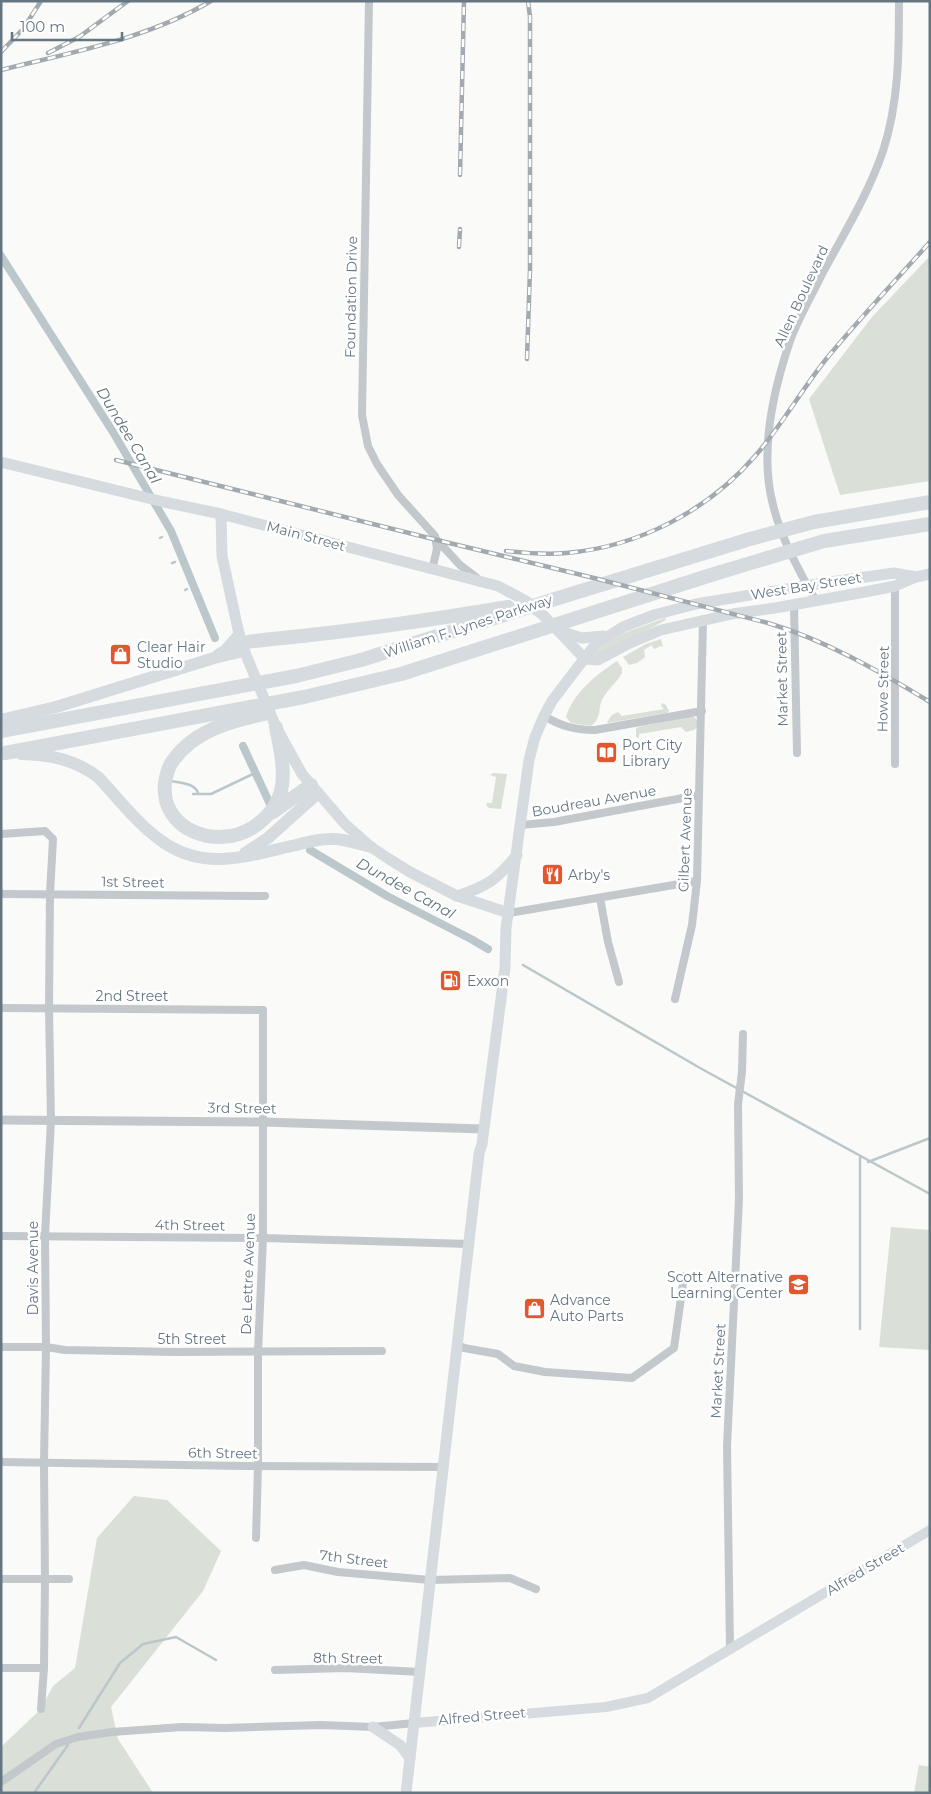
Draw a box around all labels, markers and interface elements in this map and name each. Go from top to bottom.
scale bar [12,10,122,42]
text: 100 m [20,17,65,36]
street label: Foundation Drive [341,236,361,358]
street label: Allen Boulevard [769,242,833,350]
water label: Dundee Canal [93,383,165,487]
street label: Main Street [265,517,348,555]
street label: West Bay Street [749,568,863,604]
street label: William F. Lynes Parkway [382,590,555,662]
street label: Market Street [772,631,792,727]
place label: Clear Hair Studio [137,638,206,672]
shop icon: Clear Hair Studio [109,643,133,667]
street label: Howe Street [873,645,893,732]
place label: Port City Library [622,736,683,770]
library icon: Port City Library [594,741,618,765]
street label: Boudreau Avenue [530,781,658,821]
street label: Gilbert Avenue [674,788,696,892]
water label: Dundee Canal [353,853,459,923]
restaurant icon: Arby's [540,863,564,887]
place label: Arby's [568,866,610,884]
street label: 1st Street [101,872,165,892]
fuel station icon: Exxon [439,969,463,993]
place label: Exxon [467,972,509,990]
street label: 2nd Street [96,987,169,1005]
street label: 3rd Street [207,1098,277,1118]
street label: De Lettre Avenue [237,1213,259,1335]
street label: 4th Street [155,1215,226,1235]
street label: Davis Avenue [24,1221,42,1315]
place label: Scott Alternative Learning Center [667,1268,783,1302]
school or university icon: Scott Alternative Learning Center [787,1273,811,1297]
place label: Advance Auto Parts [550,1291,624,1325]
shop icon: Advance Auto Parts [522,1296,546,1320]
street label: Market Street [707,1323,729,1419]
street label: 5th Street [157,1330,227,1348]
street label: 6th Street [188,1443,258,1463]
street label: Alfred Street [823,1538,908,1599]
street label: 7th Street [319,1546,390,1572]
street label: 8th Street [313,1648,384,1668]
street label: Alfred Street [437,1703,527,1729]

